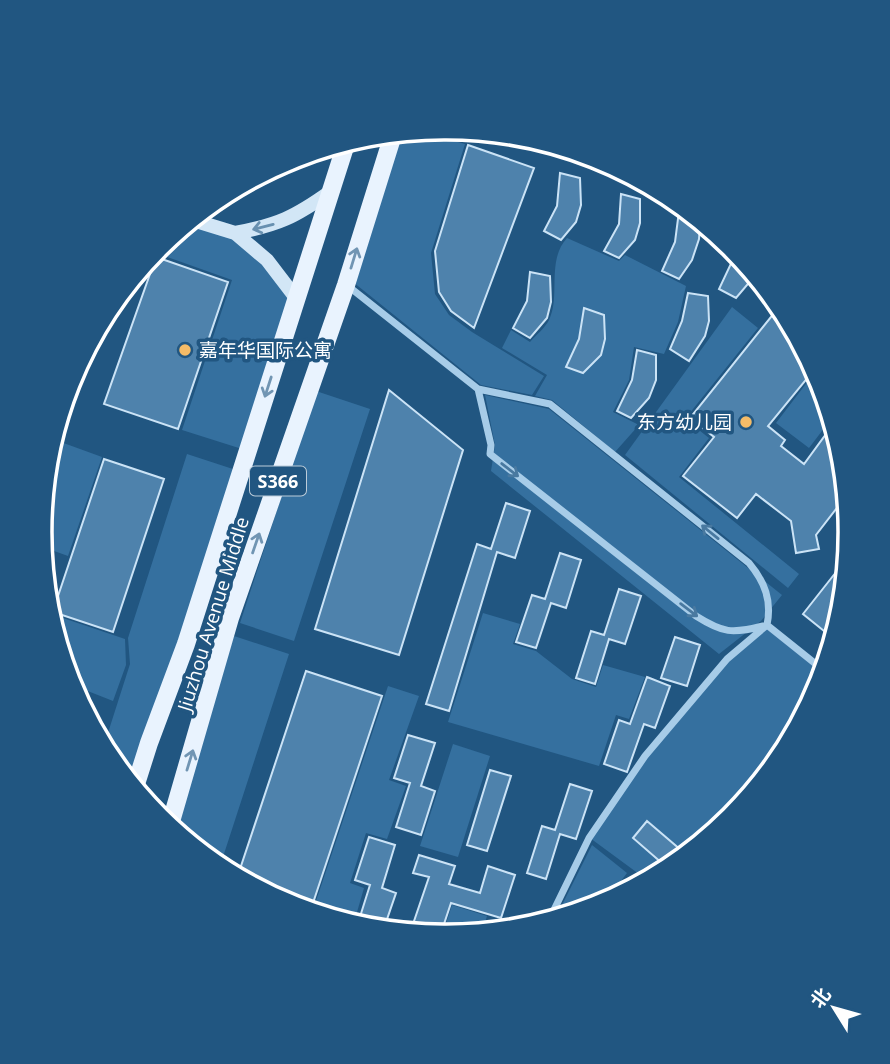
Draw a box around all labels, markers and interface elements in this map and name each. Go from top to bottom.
one-way arrow [252,221,275,234]
one-way arrow [348,247,361,269]
place label: 嘉年华国际公寓 [199,337,332,363]
marker: 嘉年华国际公寓 [177,342,193,358]
one-way arrow [261,375,273,397]
place label: 东方幼儿园 [637,409,732,435]
marker: 东方幼儿园 [738,414,754,430]
one-way arrow [500,462,519,477]
road number: S366 [250,466,306,495]
street label: Jiuzhou Avenue Middle [170,514,255,716]
one-way arrow [702,525,720,540]
one-way arrow [251,532,263,554]
one-way arrow [679,603,698,618]
one-way arrow [185,750,198,772]
north arrow [799,973,869,1043]
text: 北 [804,982,837,1013]

